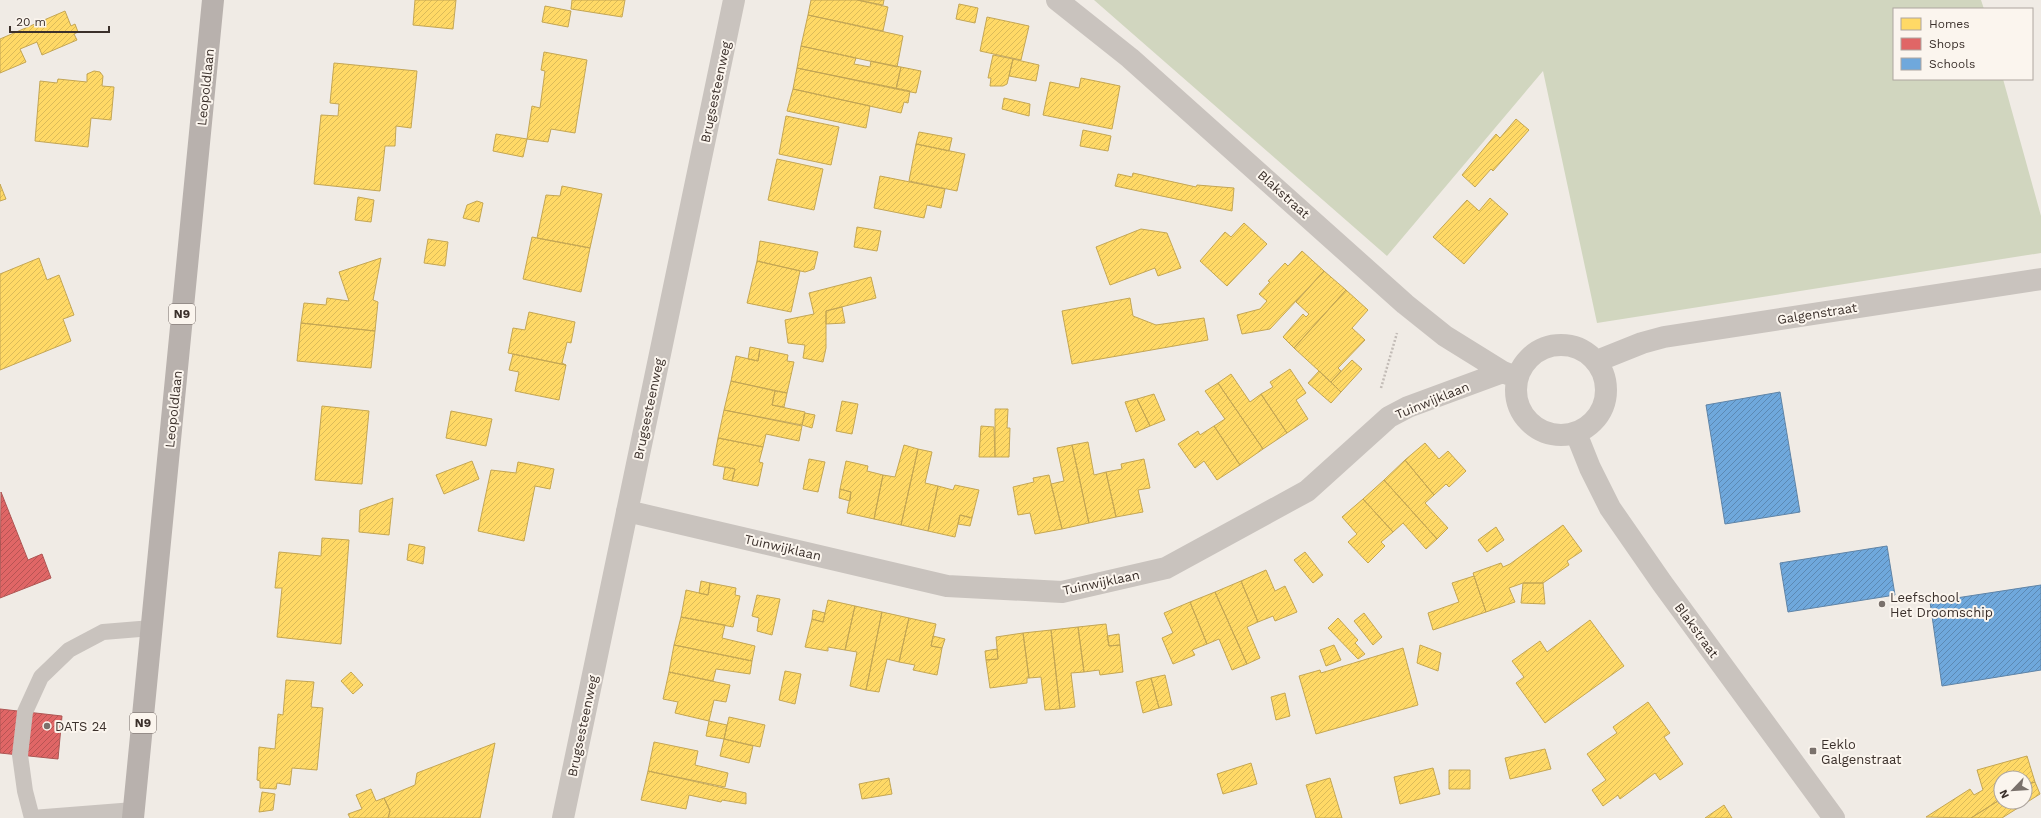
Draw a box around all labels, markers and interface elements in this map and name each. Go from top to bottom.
scale bar [10,8,109,34]
legend [1893,8,2033,80]
text: 20 m [16,15,46,29]
text: Homes [1929,17,1970,31]
text: Shops [1929,37,1965,51]
street label: Brugsesteenweg [697,40,734,144]
street label: Leopoldlaan [194,48,217,126]
text: Schools [1929,57,1975,71]
street label: Blakstraat [1255,167,1313,222]
street label: Galgenstraat [1776,300,1859,327]
road number: N9 [169,304,195,324]
street label: Brugsesteenweg [630,357,667,461]
street label: Leopoldlaan [162,370,185,448]
street label: Tuinwijklaan [1393,379,1471,422]
street label: Tuinwijklaan [743,531,823,564]
street label: Tuinwijklaan [1061,567,1141,598]
place label: Leefschool Het Droomschip [1890,590,1993,620]
marker: Leefschool Het Droomschip [1877,599,1887,609]
street label: Blakstraat [1672,600,1722,661]
street label: Brugsesteenweg [564,674,601,778]
road number: N9 [130,713,156,733]
place label: DATS 24 [55,719,107,734]
marker: DATS 24 [42,721,52,731]
place label: Eeklo Galgenstraat [1821,737,1902,767]
marker: Eeklo Galgenstraat [1808,746,1818,756]
north arrow [1993,770,2033,810]
text: N [1997,788,2012,800]

